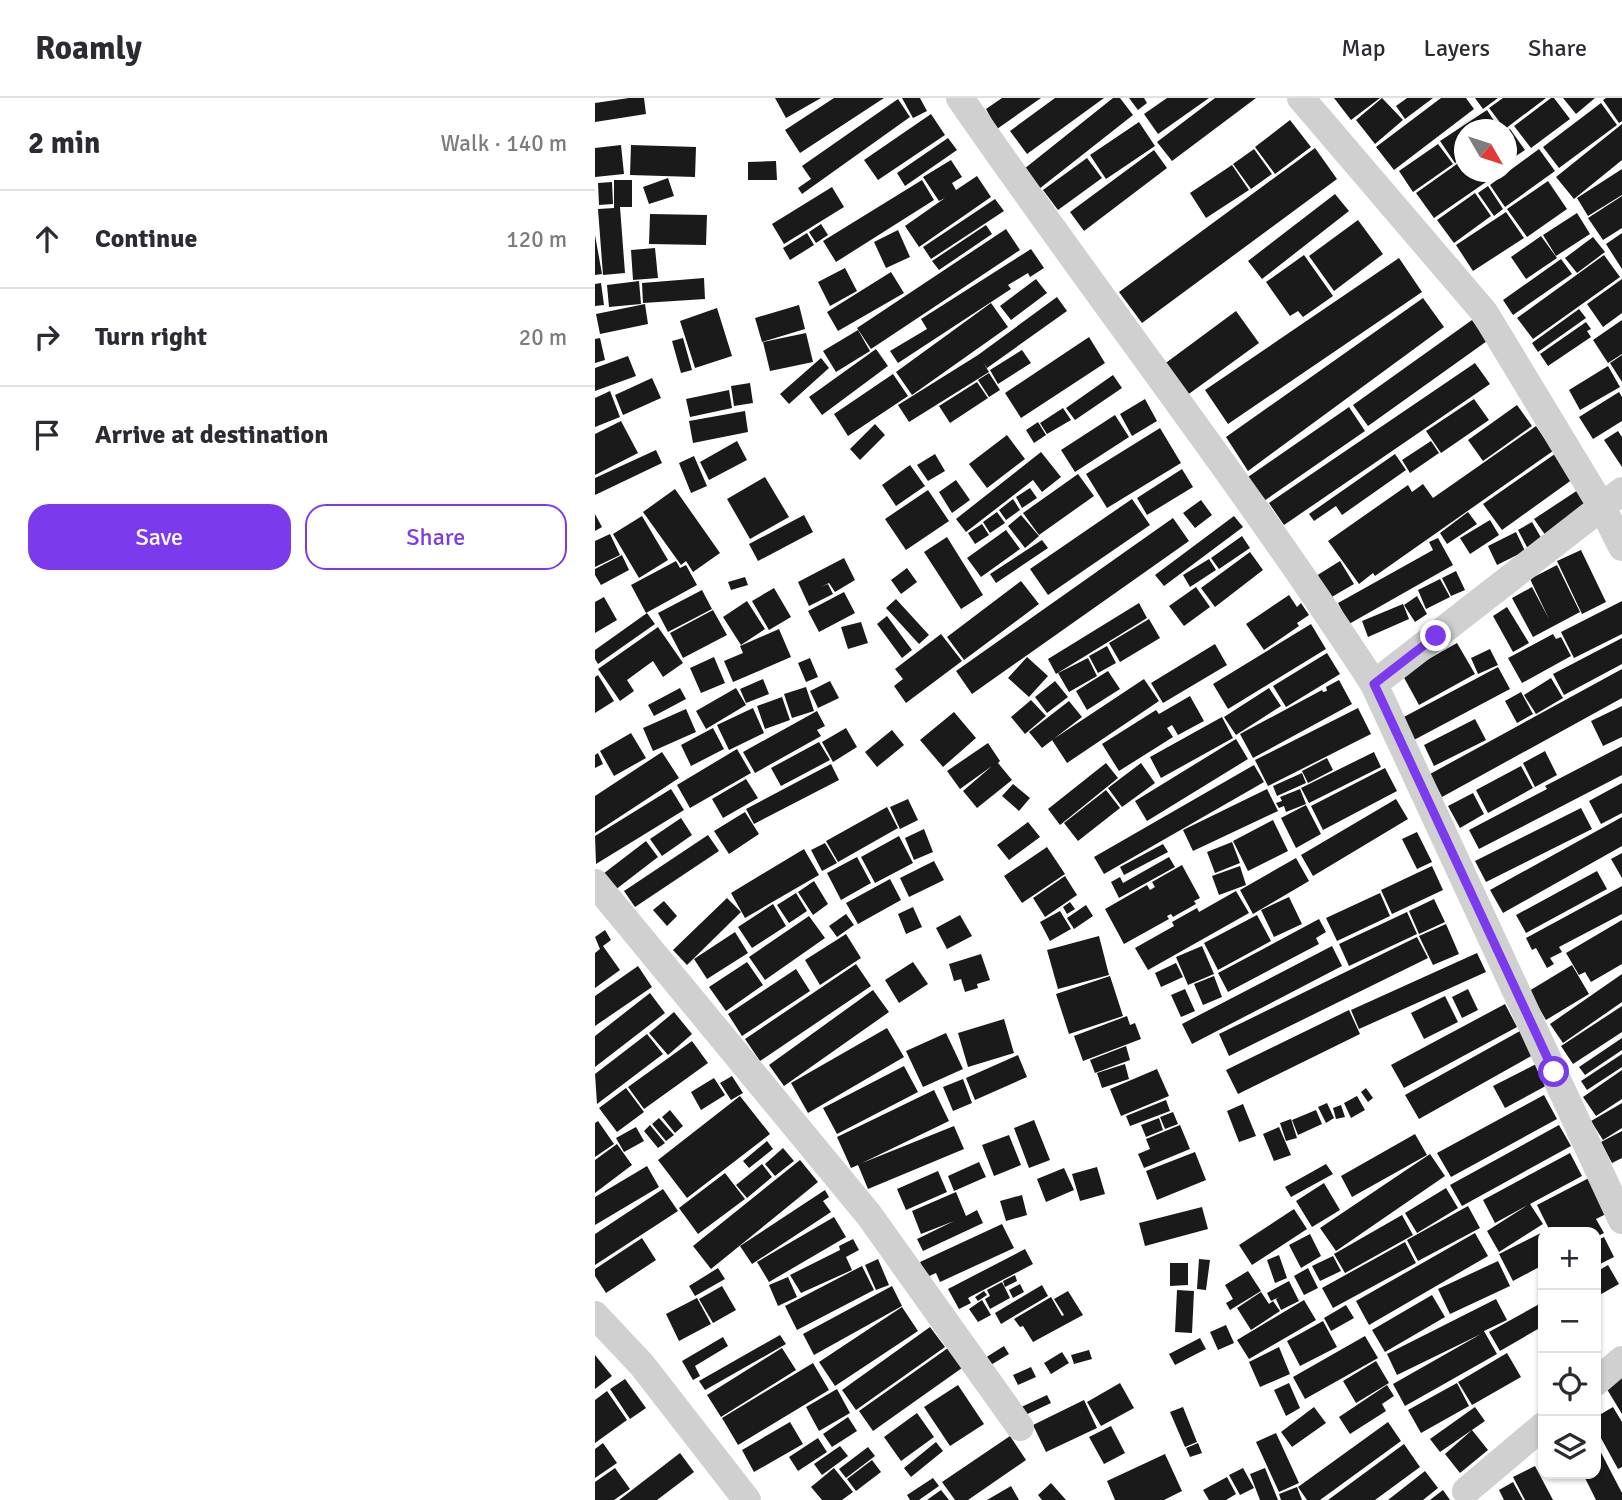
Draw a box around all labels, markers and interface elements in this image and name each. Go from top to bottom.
text: Roamly [35,28,142,69]
text: Map [1341,33,1386,63]
text: Layers [1424,33,1490,63]
text: Share [1528,33,1587,63]
north arrow [1454,119,1517,182]
text: 2 min [28,125,100,162]
text: Walk · 140 m [441,129,567,158]
icon: ahead [28,220,66,258]
text: Continue [95,223,197,255]
text: 120 m [506,225,567,254]
icon: right [28,318,66,356]
text: Turn right [95,321,207,353]
text: 20 m [519,323,567,352]
icon: arrive [28,416,66,454]
text: Arrive at destination [95,419,328,451]
button: Save [28,504,291,570]
button: Share [305,504,567,570]
route end [1420,620,1451,651]
route start [1538,1056,1569,1087]
map controls [1538,1227,1601,1479]
button: + [1538,1227,1601,1290]
button: − [1538,1290,1601,1353]
button: locate [1538,1353,1601,1416]
button: layers [1538,1416,1601,1479]

